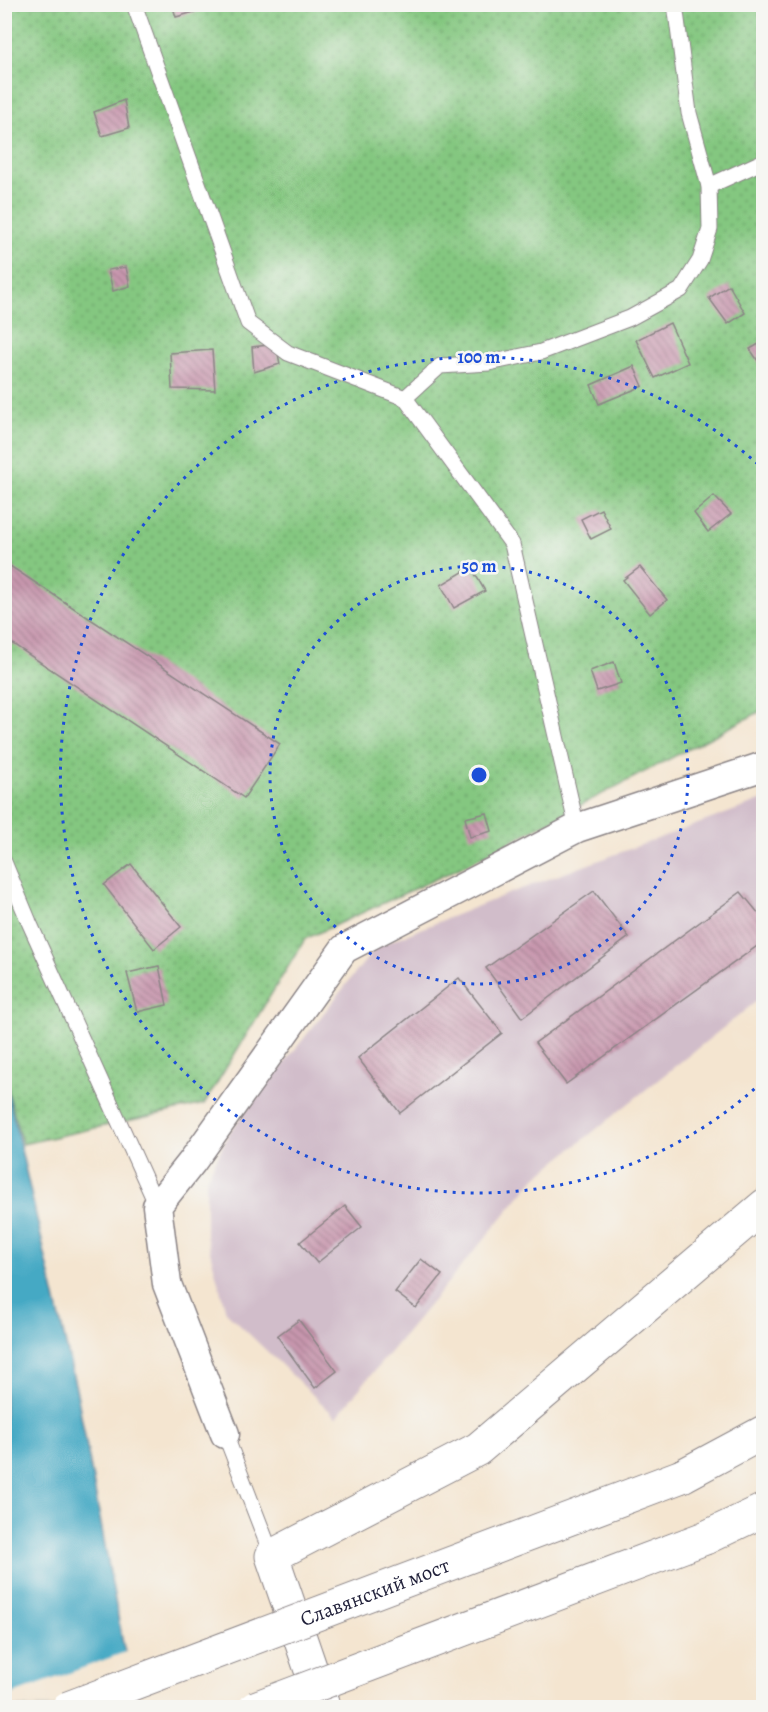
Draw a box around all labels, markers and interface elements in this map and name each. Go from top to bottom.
text: 100 m [458,345,500,369]
text: 50 m [462,554,496,578]
centre of rings [469,765,489,785]
street label: Славянский мост [296,1551,453,1633]

